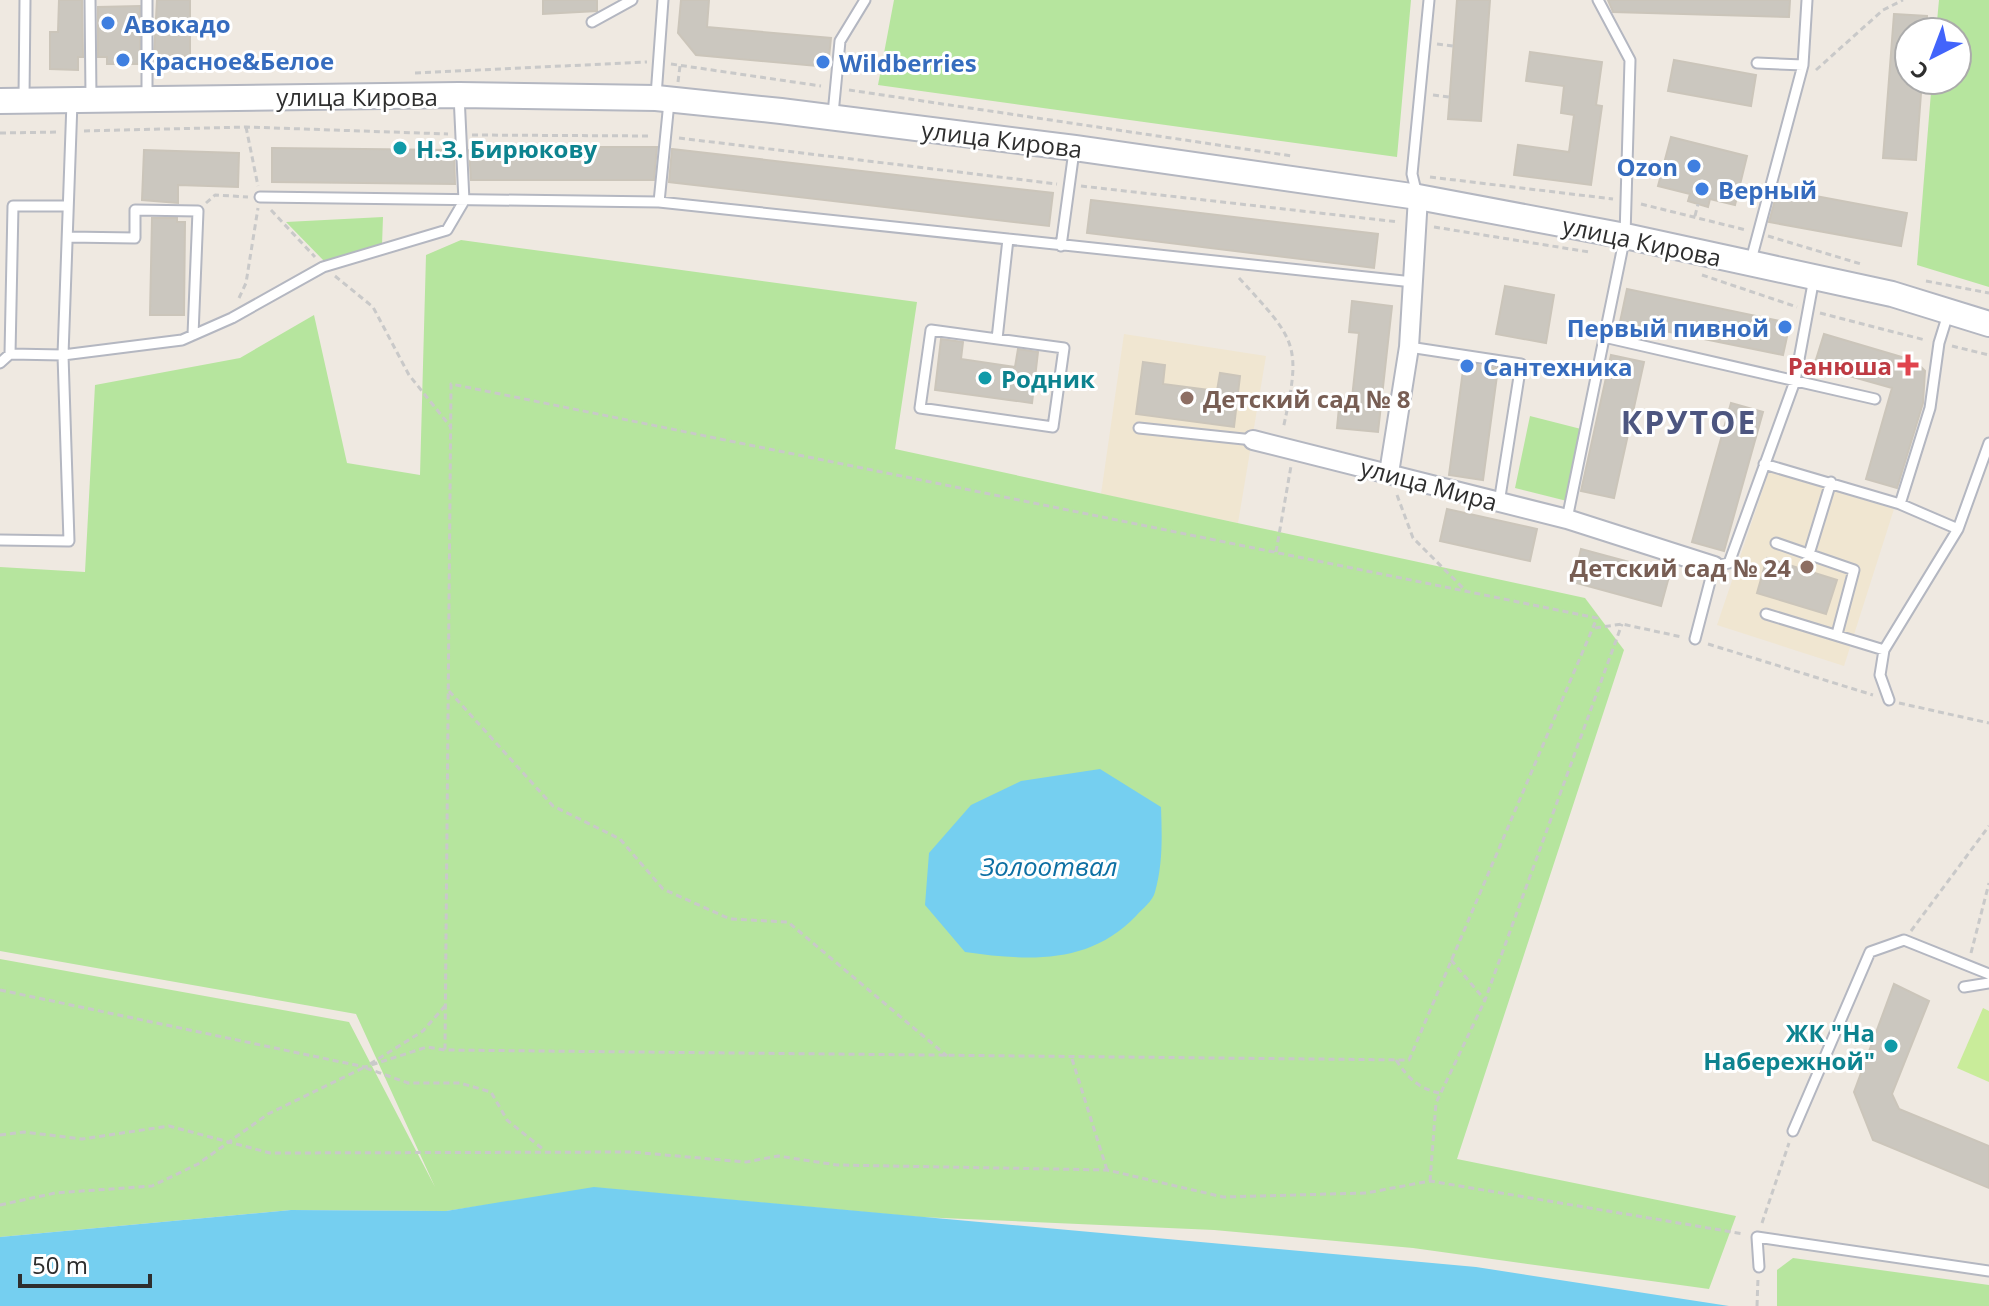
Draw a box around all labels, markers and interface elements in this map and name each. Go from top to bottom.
place label: Авокадо [124,7,231,40]
marker: Авокадо [99,14,117,32]
north arrow [1893,16,1973,96]
place label: Красное&Белое [139,44,334,77]
place label: Wildberries [839,46,977,79]
marker: Красное&Белое [114,51,132,69]
marker: Wildberries [814,53,832,71]
text: С [1904,56,1934,87]
street label: улица Кирова [276,80,438,113]
street label: улица Кирова [920,113,1084,165]
place label: Н.З. Бирюкову [416,132,597,165]
marker: Н.З. Бирюкову [391,139,409,157]
place label: Ozon [1617,150,1678,183]
marker: Ozon [1685,157,1703,175]
place label: Верный [1718,173,1817,206]
marker: Верный [1693,180,1711,198]
street label: улица Кирова [1559,208,1725,274]
place label: Первый пивной [1567,311,1769,344]
marker: Первый пивной [1776,318,1794,336]
place label: Ранюша [1788,349,1892,382]
place label: Сантехника [1483,350,1633,383]
marker: Ранюша [1899,356,1917,374]
marker: Сантехника [1458,357,1476,375]
place label: Родник [1001,362,1095,395]
marker: Родник [976,369,994,387]
place label: Детский сад № 8 [1203,382,1410,415]
marker: Детский сад № 8 [1178,389,1196,407]
district label: КРУТОЕ [1621,400,1757,443]
street label: улица Мира [1357,450,1501,518]
place label: Детский сад № 24 [1570,551,1791,584]
marker: Детский сад № 24 [1798,558,1816,576]
water label: Золоотвал [979,848,1118,884]
place label: ЖК "На Набережной" [1703,1016,1875,1077]
marker: ЖК "На Набережной" [1882,1037,1900,1055]
scale bar [20,1238,150,1288]
text: 50 m [32,1248,88,1281]

